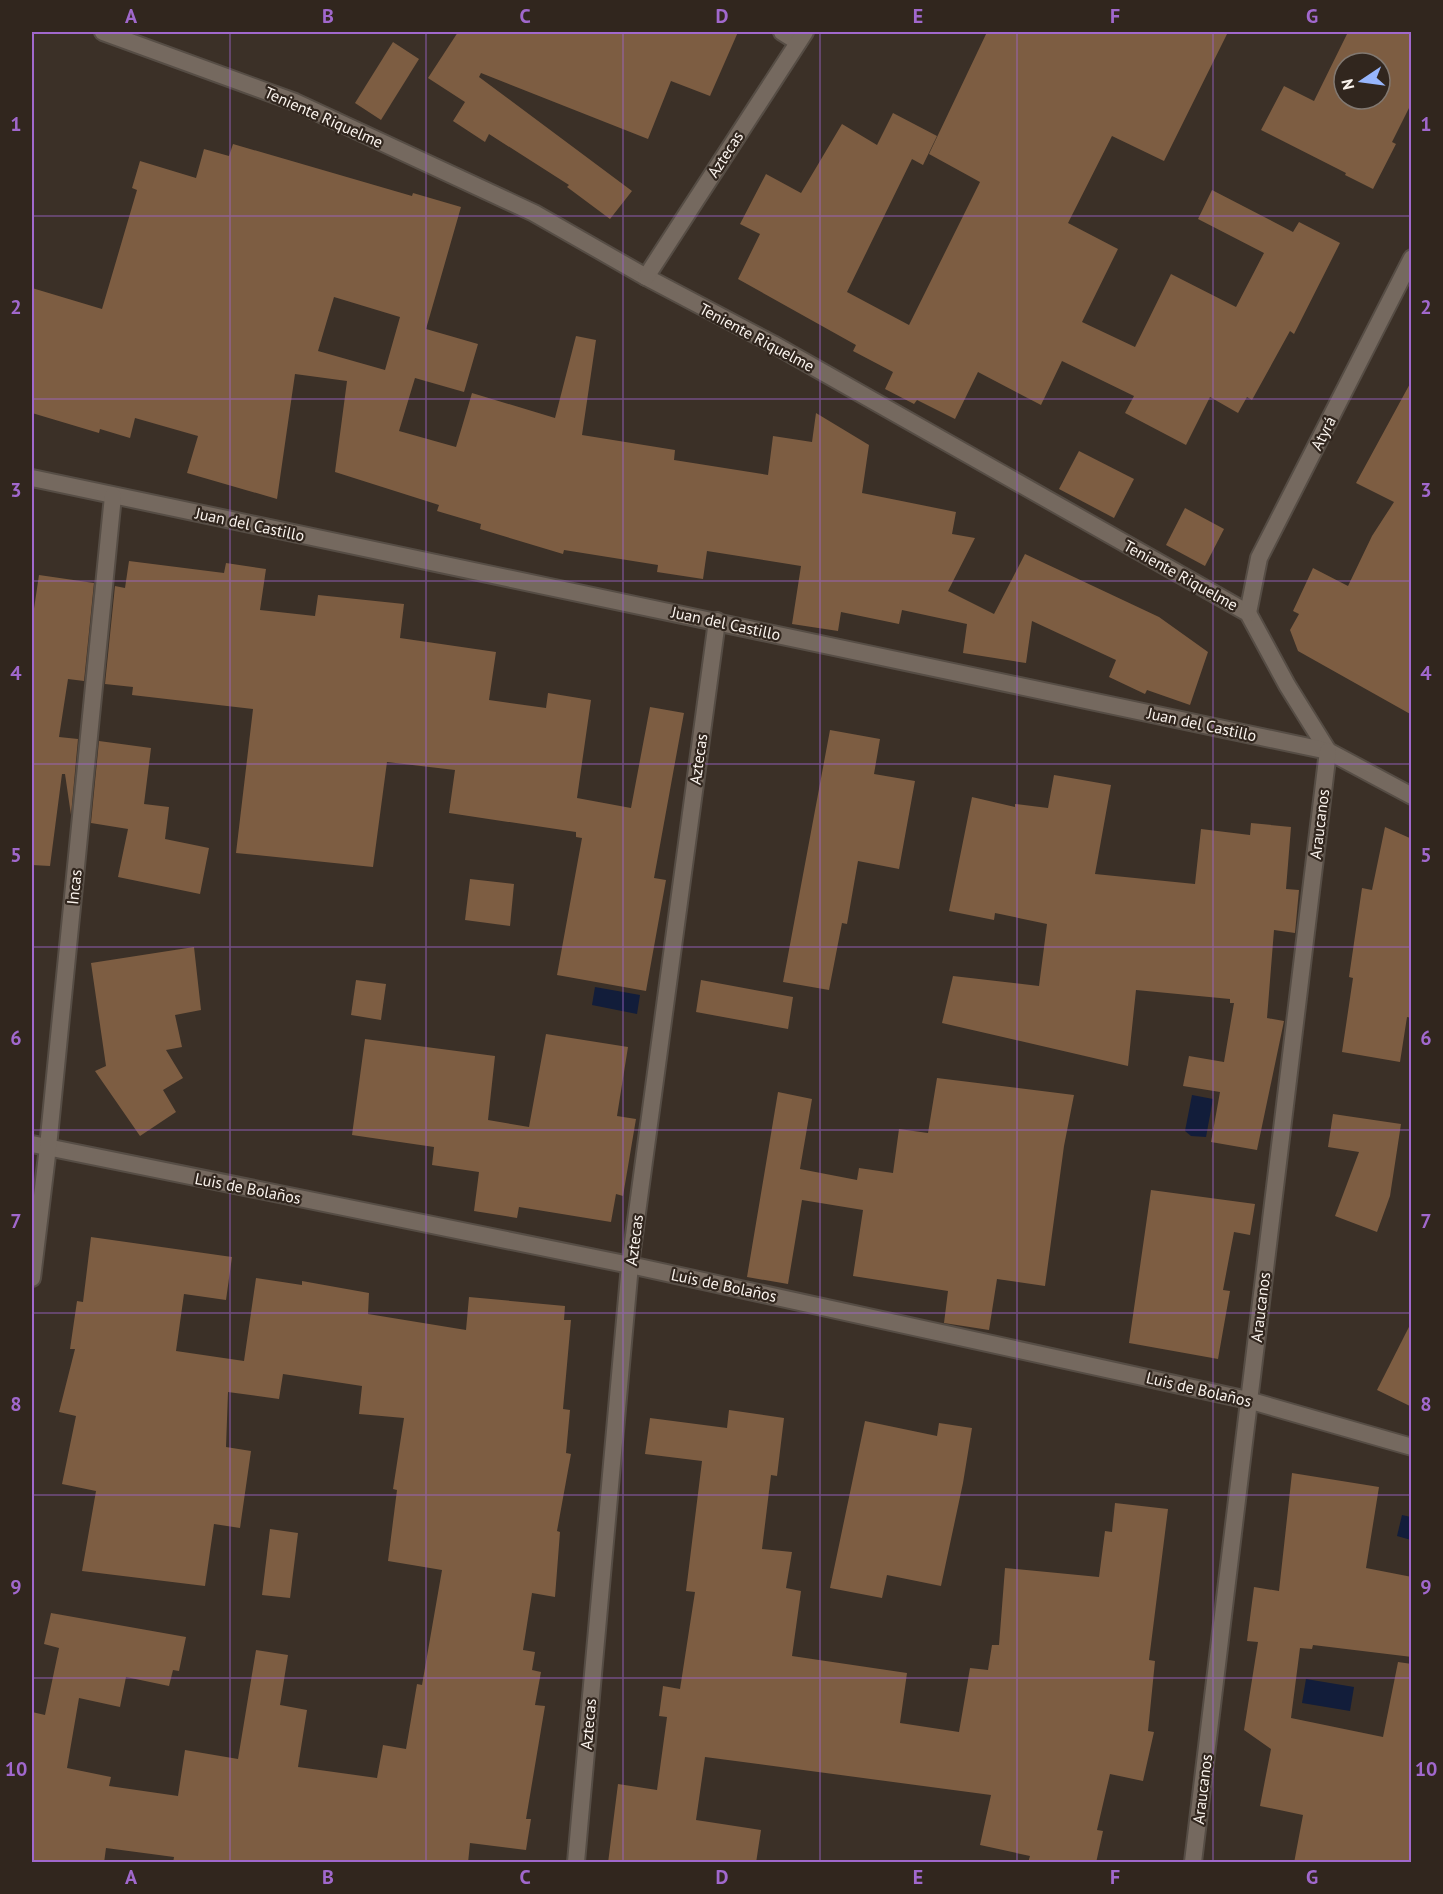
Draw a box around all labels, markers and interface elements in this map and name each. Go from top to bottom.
text: A [125,3,138,29]
text: B [322,3,334,29]
text: C [519,3,531,29]
text: D [716,3,729,29]
text: E [913,3,923,29]
text: F [1110,3,1120,29]
text: G [1306,3,1318,29]
north arrow [1332,51,1392,111]
text: N [1336,77,1358,92]
street label: Teniente Riquelme [262,82,386,152]
text: 1 [10,111,22,137]
text: 1 [1420,111,1432,137]
street label: Aztecas [703,127,747,181]
text: 2 [10,294,22,320]
text: 2 [1420,294,1432,320]
street label: Teniente Riquelme [696,298,818,376]
street label: Atyrá [1306,413,1340,453]
text: 3 [10,477,22,503]
text: 3 [1420,477,1432,503]
street label: Juan del Castillo [193,502,306,545]
street label: Teniente Riquelme [1120,535,1242,615]
street label: Juan del Castillo [669,601,782,644]
text: 4 [10,660,22,686]
text: 4 [1420,660,1432,686]
street label: Juan del Castillo [1145,702,1258,745]
street label: Aztecas [685,732,712,786]
street label: Araucanos [1305,787,1333,860]
text: 5 [10,842,22,868]
text: 5 [1420,842,1432,868]
street label: Incas [62,868,86,906]
text: 6 [10,1025,22,1051]
text: 6 [1420,1025,1432,1051]
street label: Luis de Bolaños [193,1168,303,1208]
text: 7 [10,1208,22,1234]
text: 7 [1420,1208,1432,1234]
street label: Aztecas [621,1213,647,1267]
street label: Luis de Bolaños [669,1264,779,1306]
street label: Araucanos [1246,1270,1274,1343]
street label: Luis de Bolaños [1144,1367,1254,1411]
text: 8 [10,1391,22,1417]
text: 8 [1420,1391,1432,1417]
text: 9 [10,1574,22,1600]
text: 9 [1420,1574,1432,1600]
street label: Aztecas [576,1697,600,1750]
street label: Araucanos [1188,1752,1216,1825]
text: 10 [5,1756,27,1782]
text: 10 [1415,1756,1437,1782]
text: A [125,1864,138,1890]
text: B [322,1864,334,1890]
text: C [519,1864,531,1890]
text: D [716,1864,729,1890]
text: E [913,1864,923,1890]
text: F [1110,1864,1120,1890]
text: G [1306,1864,1318,1890]

